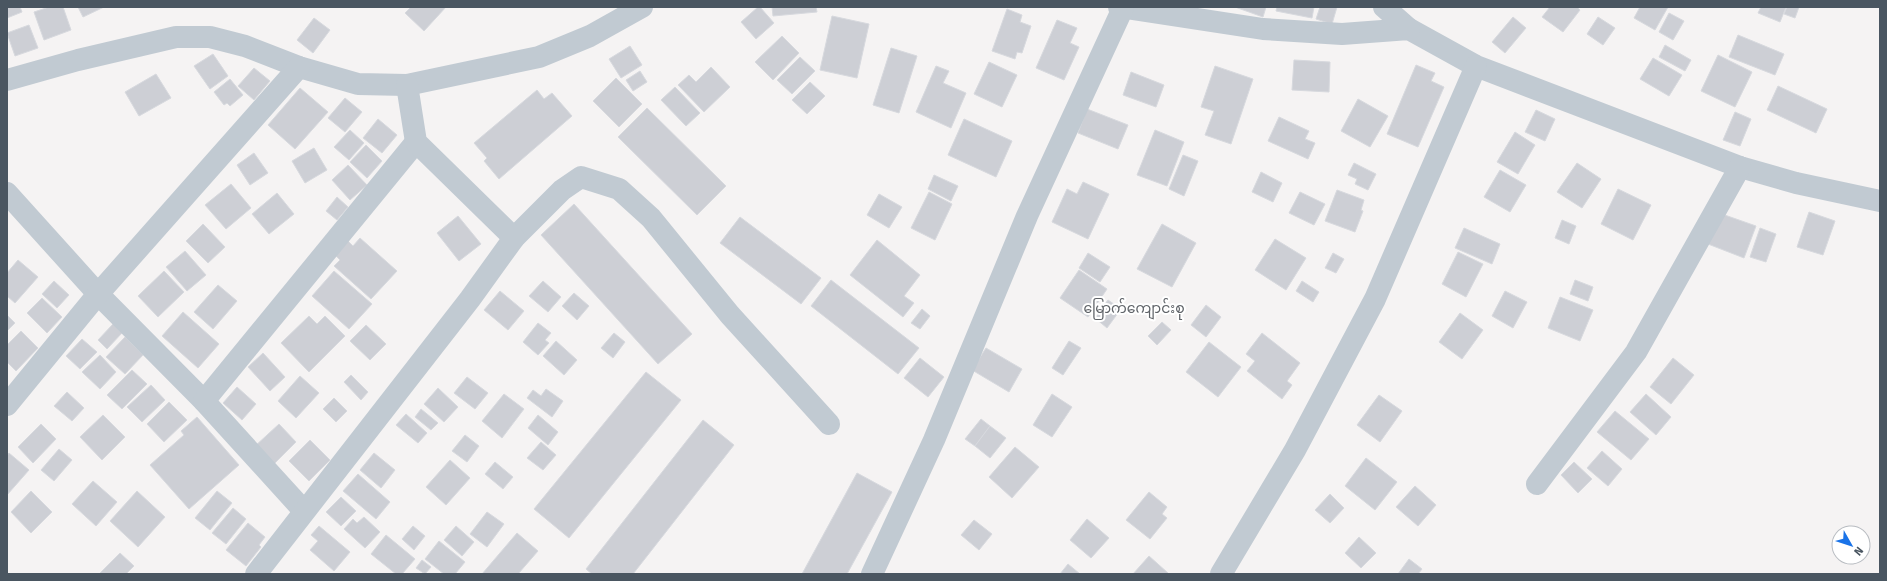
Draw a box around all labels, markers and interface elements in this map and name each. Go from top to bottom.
district label: မြောက်ကျောင်းစု [1083,298,1185,320]
north arrow [1831,525,1871,565]
text: N [1851,544,1866,558]

